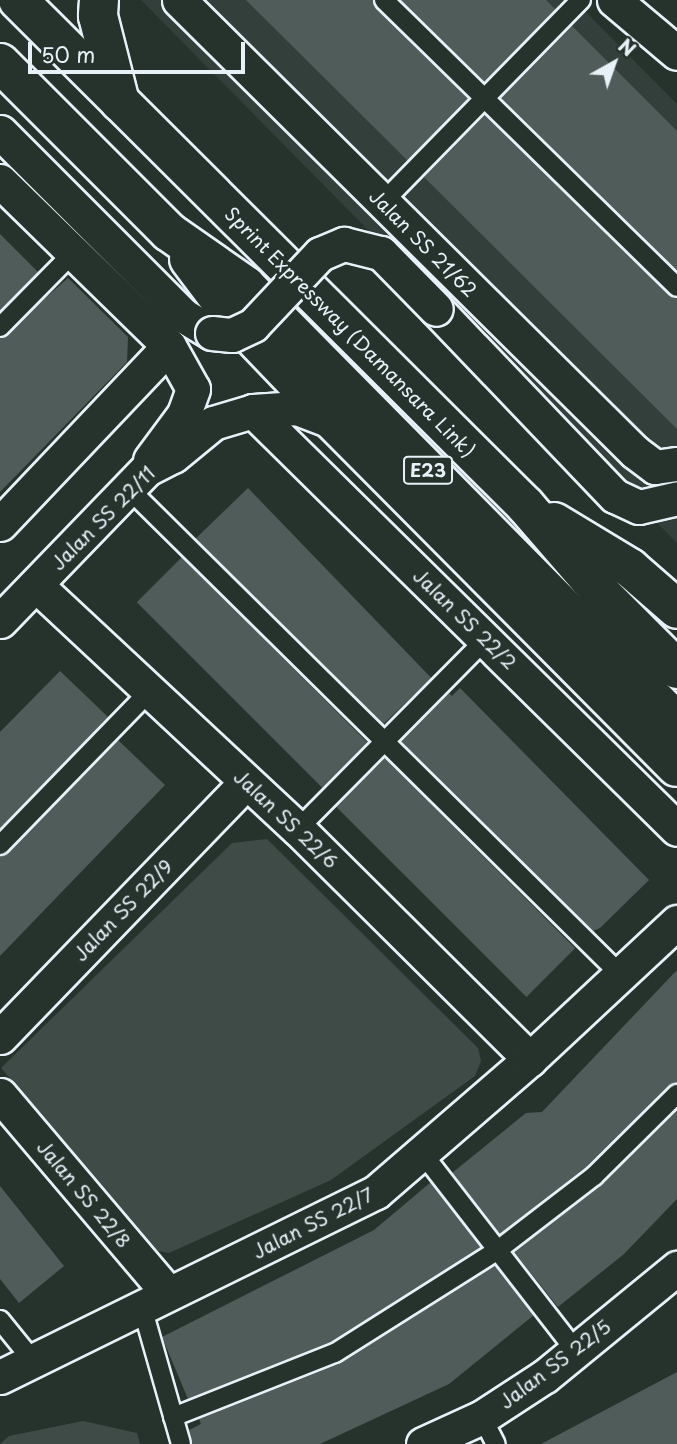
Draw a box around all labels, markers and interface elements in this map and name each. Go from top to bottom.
scale bar [32,28,248,72]
north arrow [579,28,649,98]
text: N [613,31,642,62]
text: 50 m [41,38,95,70]
street label: Jalan SS 21/62 [365,185,481,301]
street label: Sprint Expressway (Damansara Link) [220,202,480,462]
road number: E23 [402,456,454,484]
street label: Jalan SS 22/11 [47,462,159,574]
street label: Jalan SS 22/2 [409,564,521,674]
street label: Jalan SS 22/6 [230,765,342,873]
street label: Jalan SS 22/9 [69,855,177,965]
street label: Jalan SS 22/8 [33,1136,135,1252]
street label: Jalan SS 22/7 [249,1183,377,1263]
street label: Jalan SS 22/5 [495,1315,615,1413]

